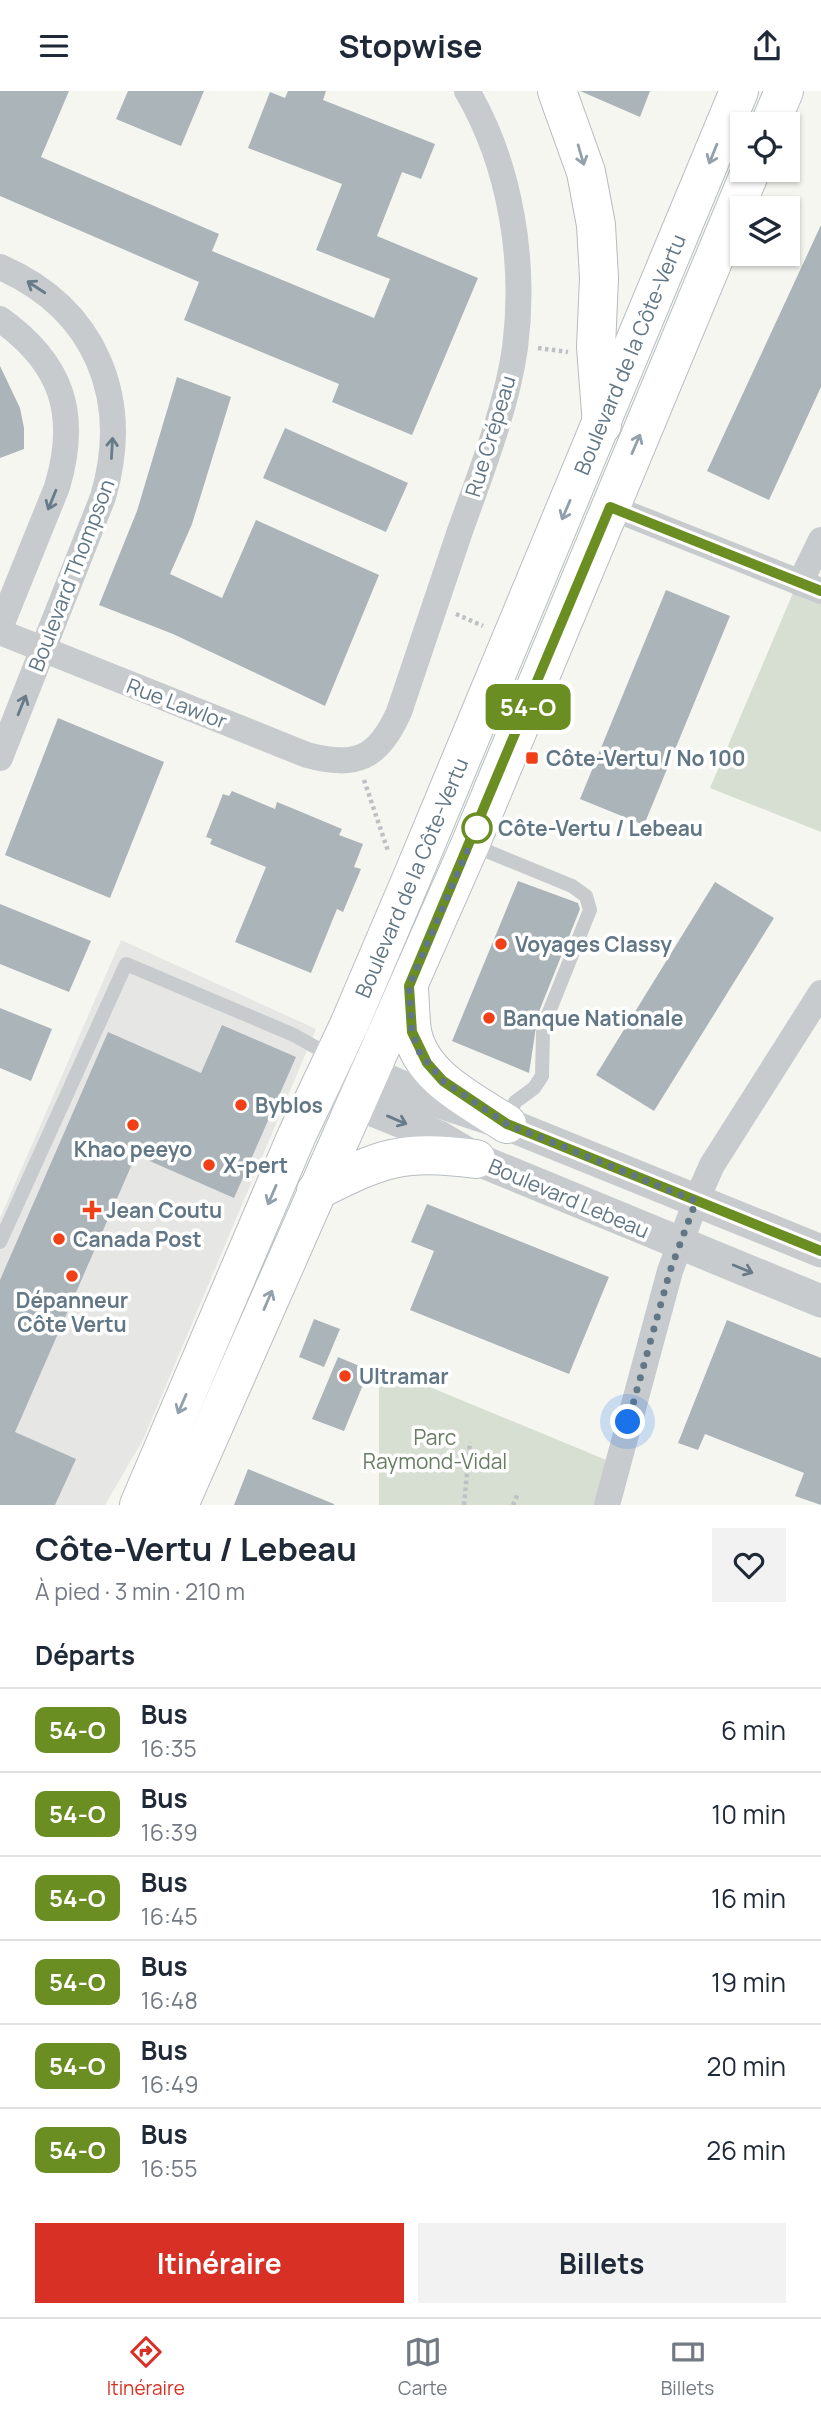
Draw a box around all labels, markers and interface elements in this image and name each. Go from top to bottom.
text: Stopwise [338,24,483,68]
icon: menu [35,27,73,65]
icon: share [748,27,786,65]
map controls [730,112,800,266]
button: locate [730,112,800,182]
one-way arrow [706,143,719,165]
one-way arrow [575,144,588,166]
button: layers [730,196,800,266]
street label: Boulevard de la Côte-Vertu [567,230,692,479]
one-way arrow [27,279,46,294]
street label: Rue Crépeau [458,372,522,500]
one-way arrow [630,434,643,455]
one-way arrow [106,437,119,460]
street label: Boulevard Thompson [21,475,121,675]
one-way arrow [45,488,58,510]
one-way arrow [559,499,572,521]
street label: Rue Lawlor [123,671,232,735]
line badge: 54-O [479,684,577,730]
text: 54-O [500,690,556,723]
one-way arrow [16,694,29,716]
place label: Côte-Vertu / No 100 [546,744,746,772]
marker: Côte-Vertu / No 100 [524,750,540,766]
street label: Boulevard de la Côte-Vertu [348,753,474,1002]
marker: Côte-Vertu / Lebeau [462,813,492,843]
place label: Côte-Vertu / Lebeau [498,814,703,842]
place label: Voyages Classy [515,930,672,958]
marker: Voyages Classy [493,936,509,952]
place label: Banque Nationale [503,1004,683,1032]
marker: Banque Nationale [481,1010,497,1026]
place label: Byblos [255,1091,323,1119]
marker: Byblos [233,1097,249,1113]
one-way arrow [386,1114,408,1127]
marker: Khao peeyo [125,1117,141,1133]
place label: Khao peeyo [74,1135,192,1163]
place label: X-pert [223,1151,288,1179]
street label: Boulevard Lebeau [484,1152,654,1244]
marker: X-pert [201,1157,217,1173]
one-way arrow [264,1183,277,1205]
place label: Jean Coutu [106,1196,222,1224]
marker: Jean Coutu [84,1202,100,1218]
place label: Canada Post [73,1225,202,1253]
marker: Canada Post [51,1231,67,1247]
one-way arrow [731,1264,753,1277]
marker: Dépanneur Côte Vertu [64,1268,80,1284]
place label: Dépanneur Côte Vertu [16,1286,128,1338]
one-way arrow [262,1290,275,1312]
place label: Ultramar [359,1362,449,1390]
marker: Ultramar [337,1368,353,1384]
one-way arrow [175,1392,188,1414]
your location [610,1404,645,1439]
park label: Parc Raymond-Vidal [363,1423,507,1475]
text: Côte-Vertu / Lebeau [35,1526,357,1571]
button: heart [712,1528,786,1602]
text: À pied · 3 min · 210 m [35,1575,245,1607]
text: Départs [35,1637,135,1673]
text: Bus [141,1696,188,1732]
text: 6 min [721,1712,786,1748]
text: 54-O [49,1713,106,1746]
text: 16:35 [141,1732,197,1764]
text: Bus [141,1780,188,1816]
text: 10 min [711,1796,786,1832]
text: 54-O [49,1797,106,1830]
text: 16:39 [141,1816,198,1848]
text: Bus [141,1864,188,1900]
text: 16 min [711,1880,786,1916]
text: 54-O [49,1881,106,1914]
text: 16:45 [141,1900,198,1932]
text: Bus [141,1948,188,1984]
text: 19 min [711,1964,786,2000]
text: 54-O [49,1965,106,1998]
text: 16:48 [141,1984,198,2016]
text: Bus [141,2032,188,2068]
text: 20 min [707,2048,786,2084]
text: 54-O [49,2049,106,2082]
text: 16:49 [141,2068,198,2100]
text: Bus [141,2116,188,2152]
text: 26 min [706,2132,786,2168]
text: 54-O [49,2133,106,2166]
text: 16:55 [141,2152,197,2184]
button: Itinéraire [35,2223,404,2303]
button: Billets [418,2223,786,2303]
tab: Itinéraire [107,2333,185,2401]
tab: Carte [398,2333,447,2401]
tab: Billets [661,2333,714,2401]

